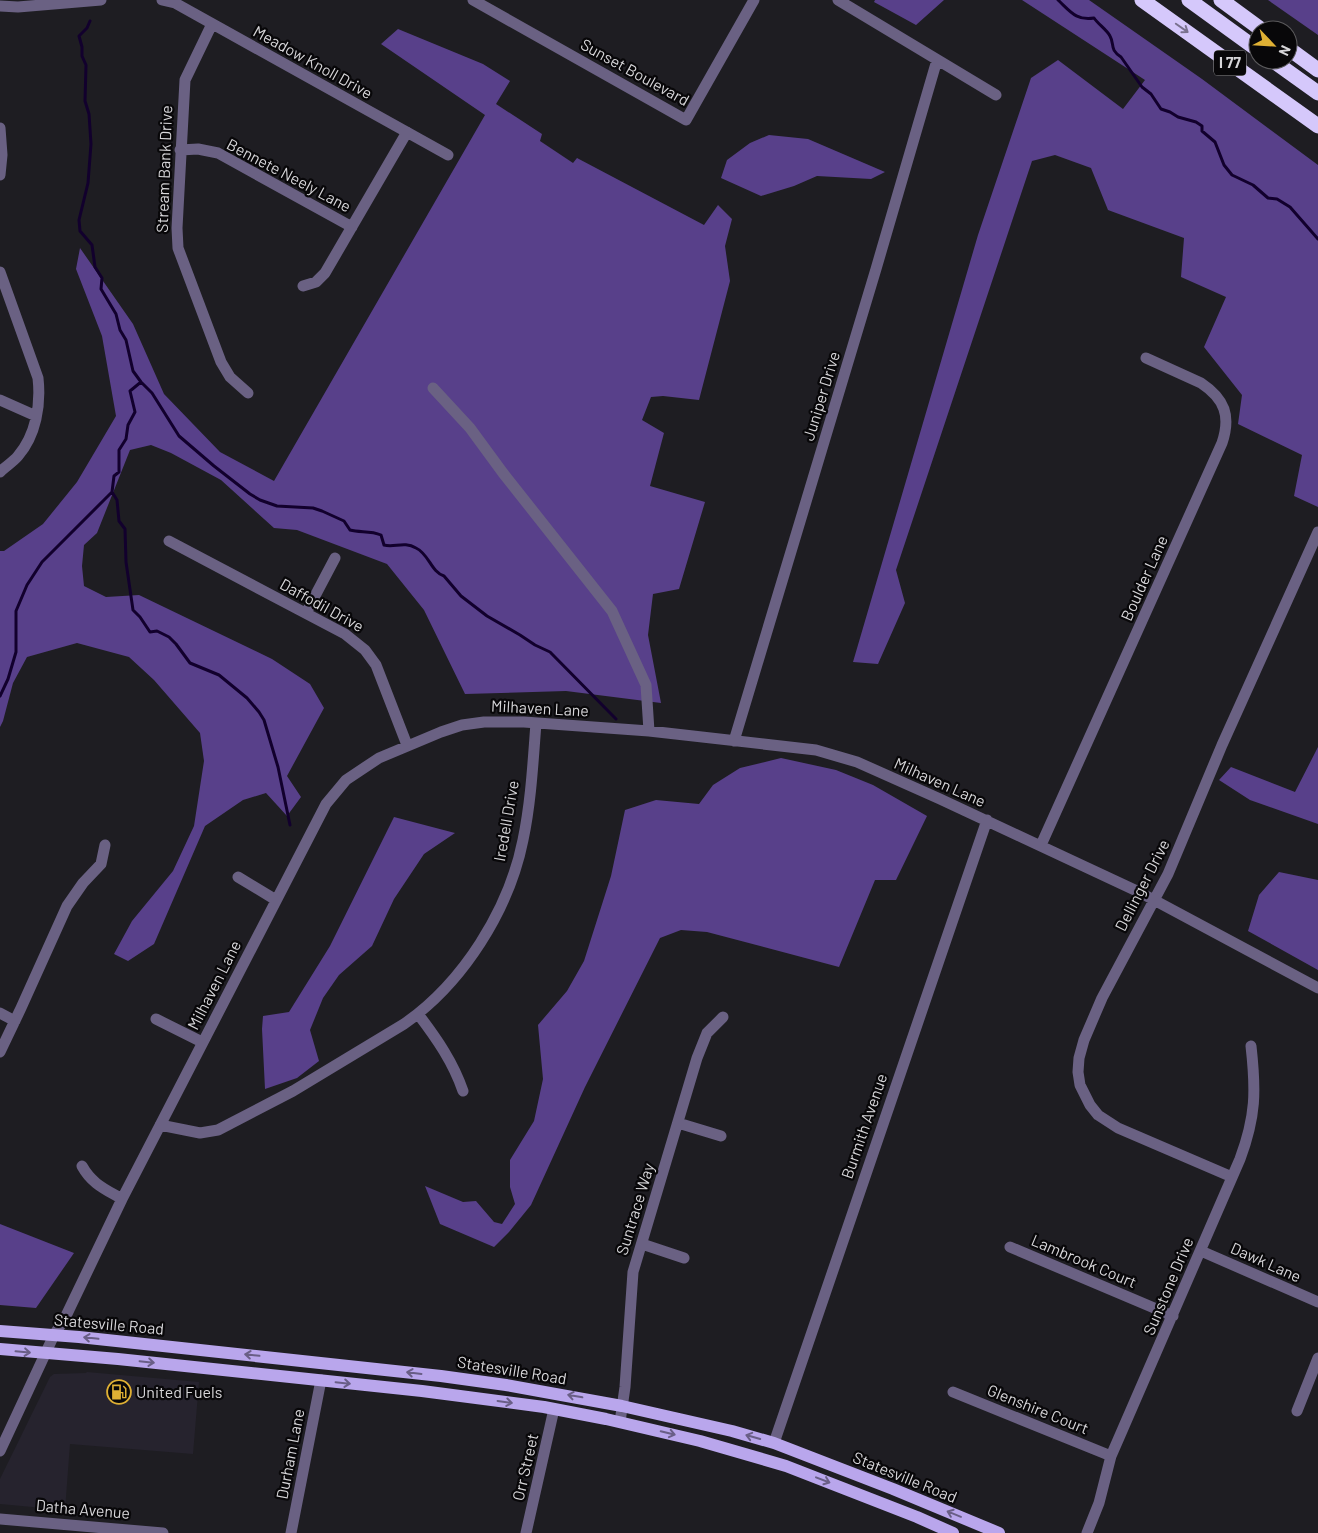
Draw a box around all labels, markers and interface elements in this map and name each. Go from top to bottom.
north arrow [1248,20,1298,70]
street label: Meadow Knoll Drive [250,21,376,102]
one-way arrow [1175,23,1189,33]
street label: Sunset Boulevard [578,34,693,109]
text: N [1276,43,1295,59]
road number: I 77 [1214,50,1246,76]
street label: Stream Bank Drive [152,105,175,233]
street label: Bennete Neely Lane [224,134,355,215]
street label: Juniper Drive [798,349,843,443]
street label: Boulder Lane [1116,532,1171,624]
street label: Daffodil Drive [277,574,367,635]
street label: Milhaven Lane [491,695,589,720]
street label: Milhaven Lane [892,753,989,810]
street label: Iredell Drive [489,779,522,863]
street label: Dellinger Drive [1110,836,1173,934]
street label: Milhaven Lane [183,937,244,1033]
street label: Burmith Avenue [837,1071,890,1181]
street label: Suntrace Way [612,1160,658,1257]
street label: Lambrook Court [1029,1230,1140,1291]
street label: Sunstone Drive [1138,1234,1197,1338]
street label: Dawk Lane [1228,1238,1304,1285]
street label: Statesville Road [53,1309,165,1338]
one-way arrow [83,1333,99,1343]
one-way arrow [15,1347,31,1356]
one-way arrow [245,1350,261,1360]
street label: Statesville Road [456,1351,568,1388]
one-way arrow [139,1358,155,1367]
one-way arrow [406,1368,422,1378]
one-way arrow [335,1378,351,1388]
fuel station icon: United Fuels [106,1379,132,1405]
street label: Glenshire Court [985,1380,1092,1437]
place label: United Fuels [136,1382,222,1401]
one-way arrow [567,1391,583,1401]
one-way arrow [496,1397,512,1407]
street label: Durham Lane [271,1407,308,1501]
one-way arrow [659,1429,675,1438]
street label: Orr Street [508,1431,541,1502]
one-way arrow [746,1432,762,1442]
street label: Statesville Road [850,1447,960,1506]
one-way arrow [815,1476,830,1485]
street label: Datha Avenue [35,1495,131,1522]
one-way arrow [947,1508,962,1518]

